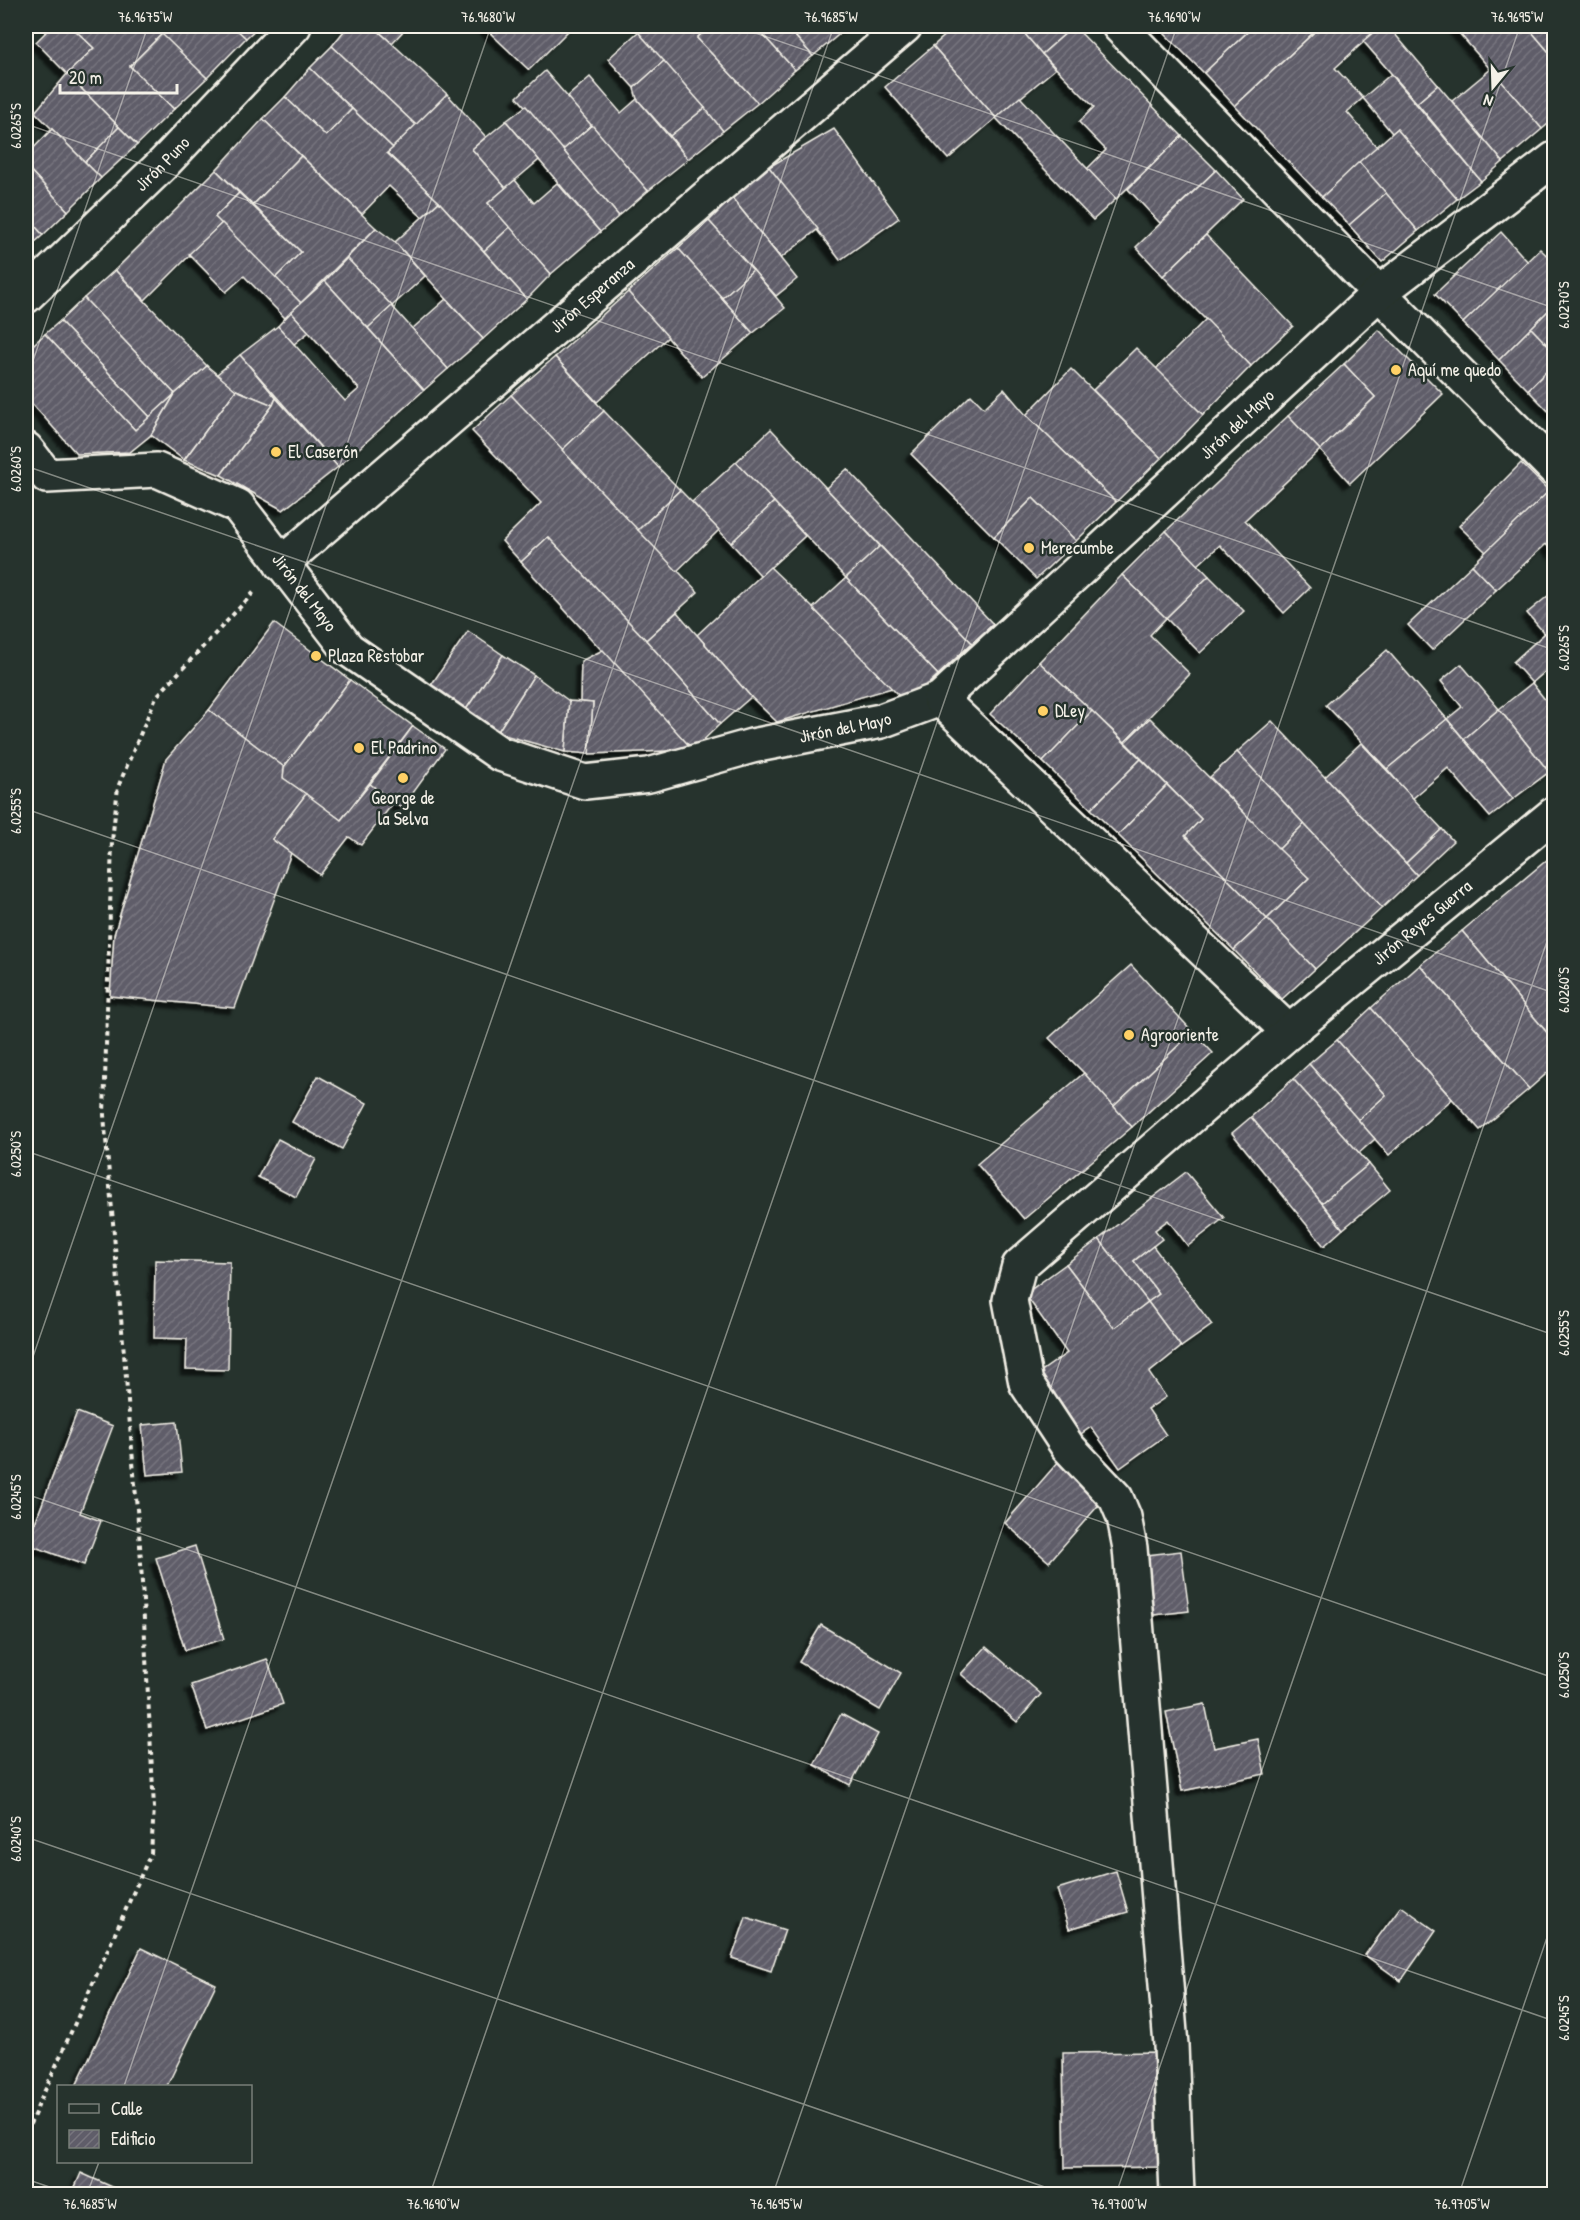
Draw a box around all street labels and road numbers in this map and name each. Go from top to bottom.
street label: Jirón Puno [129,130,195,197]
street label: Jirón Esperanza [544,252,639,339]
street label: Jirón del Mayo [1194,383,1279,465]
street label: Jirón del Mayo [267,548,343,637]
street label: Jirón del Mayo [797,705,895,749]
street label: Jirón Reyes Guerra [1367,874,1477,971]

